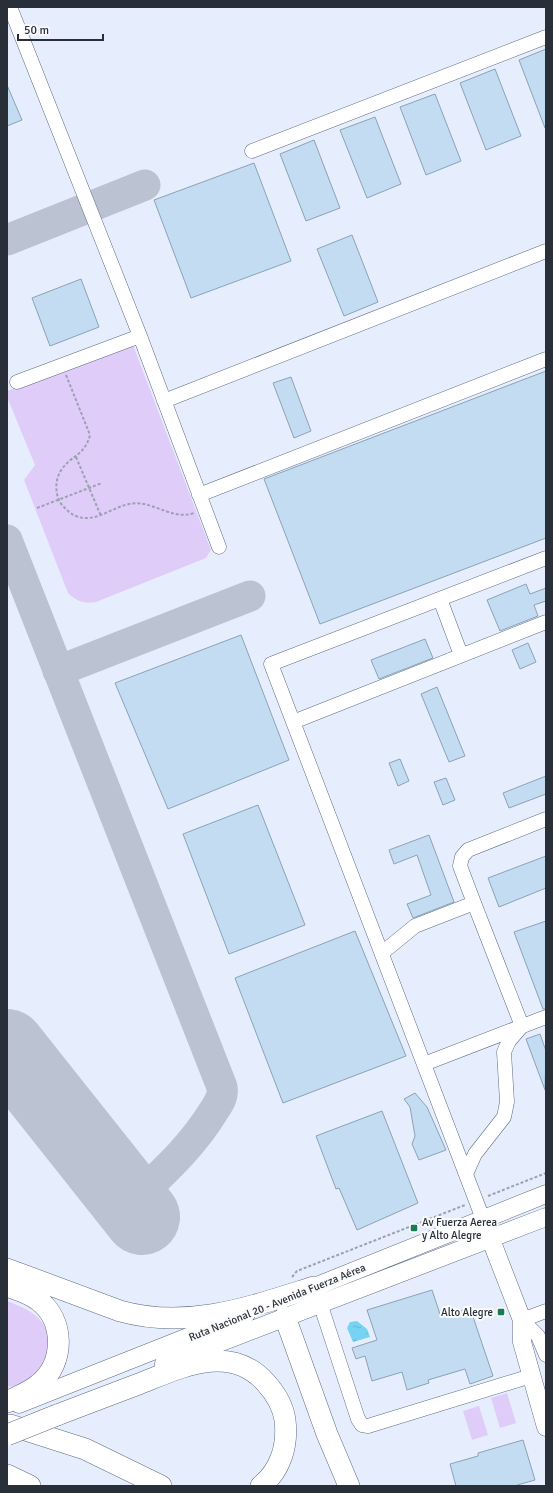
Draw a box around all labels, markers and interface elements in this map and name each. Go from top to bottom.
scale bar [18,16,103,42]
text: 50 m [24,23,49,38]
place label: Av Fuerza Aerea y Alto Alegre [422,1216,497,1242]
marker: Av Fuerza Aerea y Alto Alegre [409,1223,419,1233]
street label: Ruta Nacional 20 - Avenida Fuerza Aérea [187,1261,368,1344]
place label: Alto Alegre [441,1306,493,1319]
marker: Alto Alegre [496,1307,506,1317]

